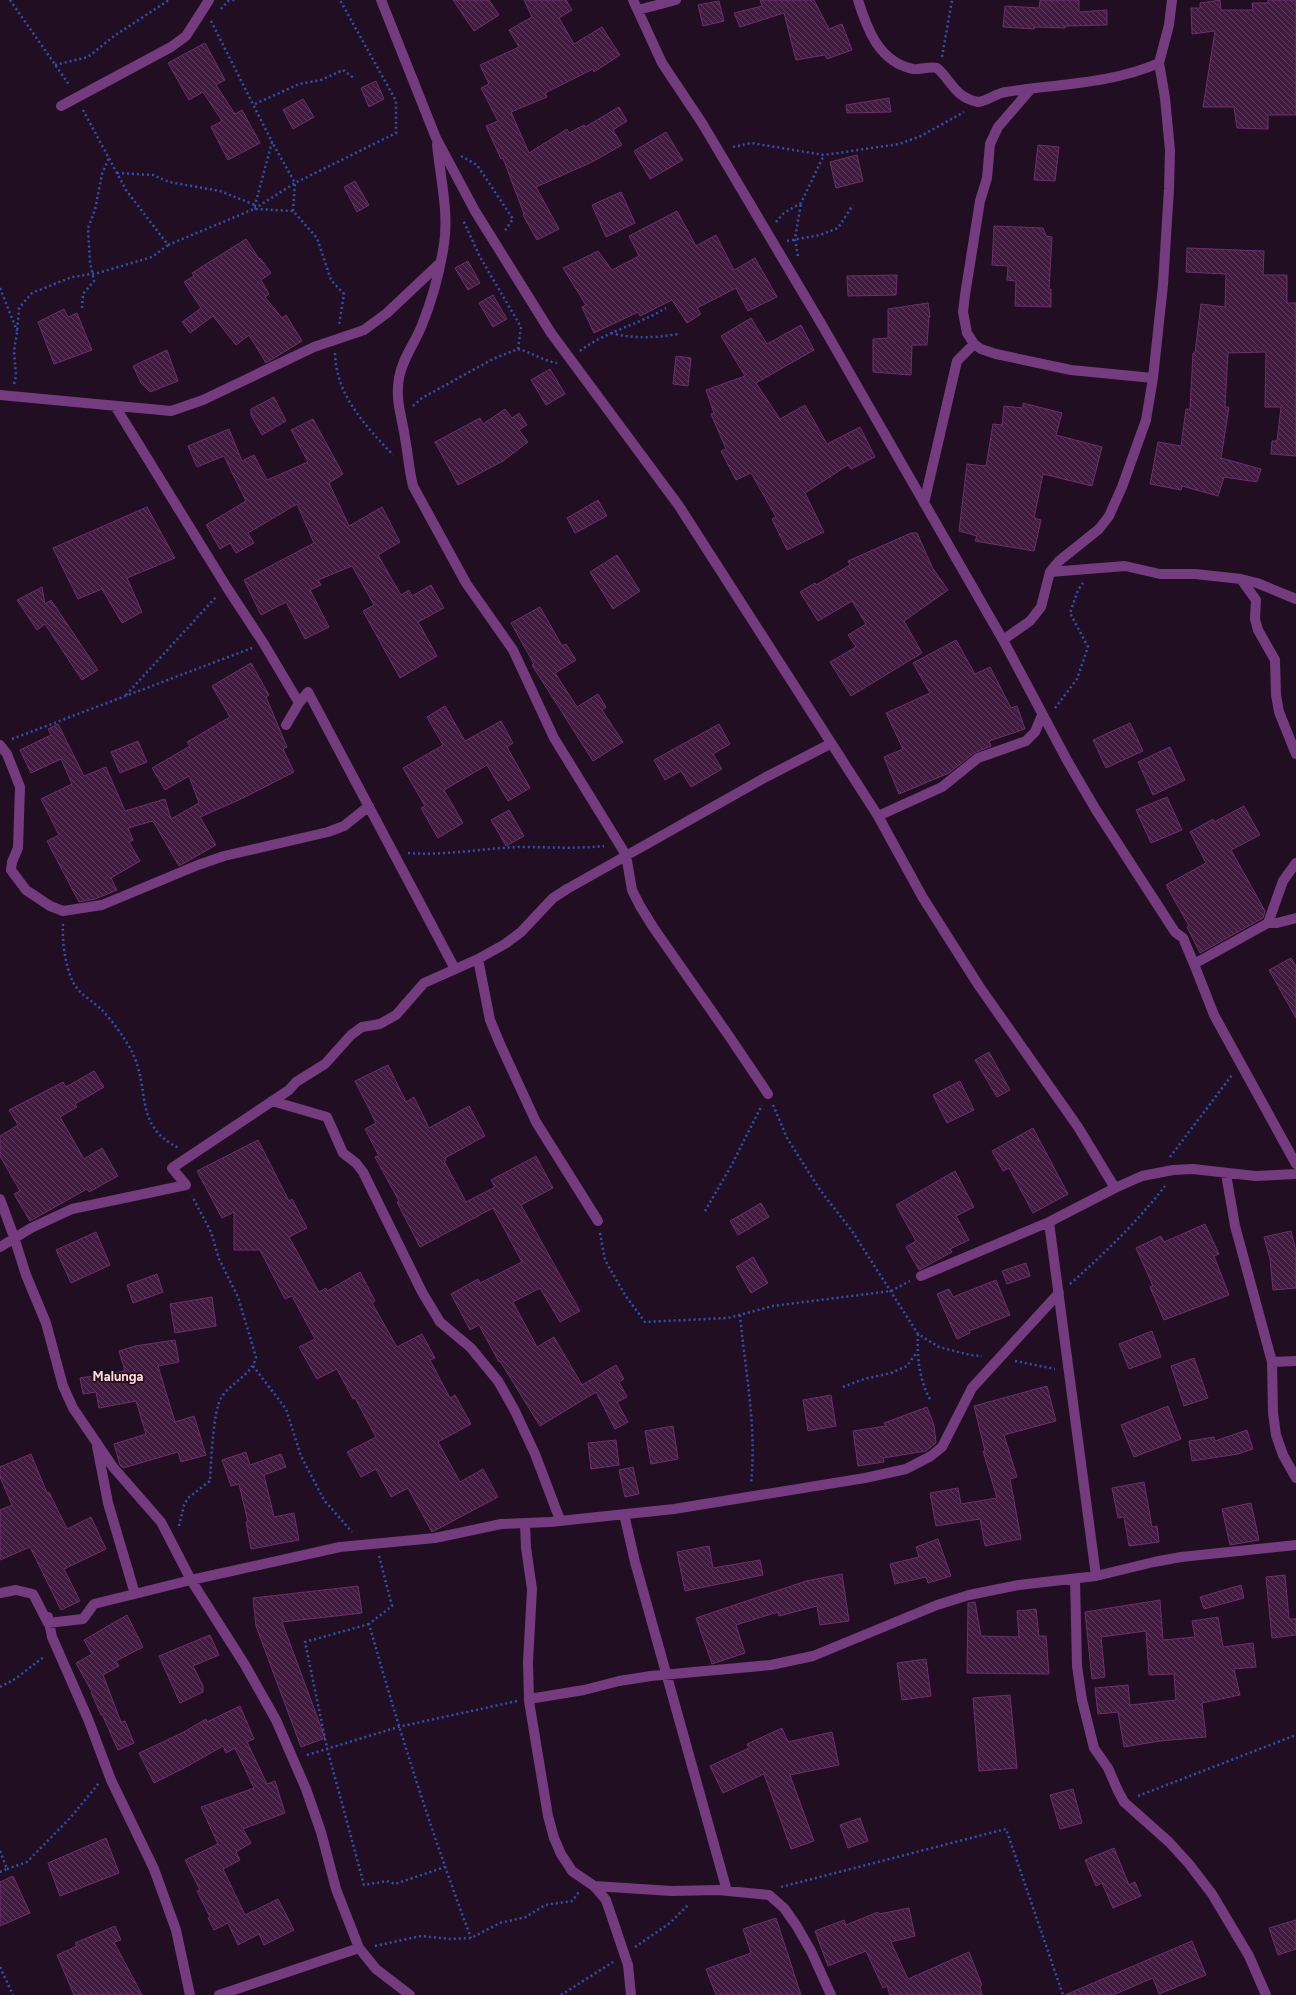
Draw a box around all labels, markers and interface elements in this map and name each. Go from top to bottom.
district label: Malunga [93,1369,143,1384]

